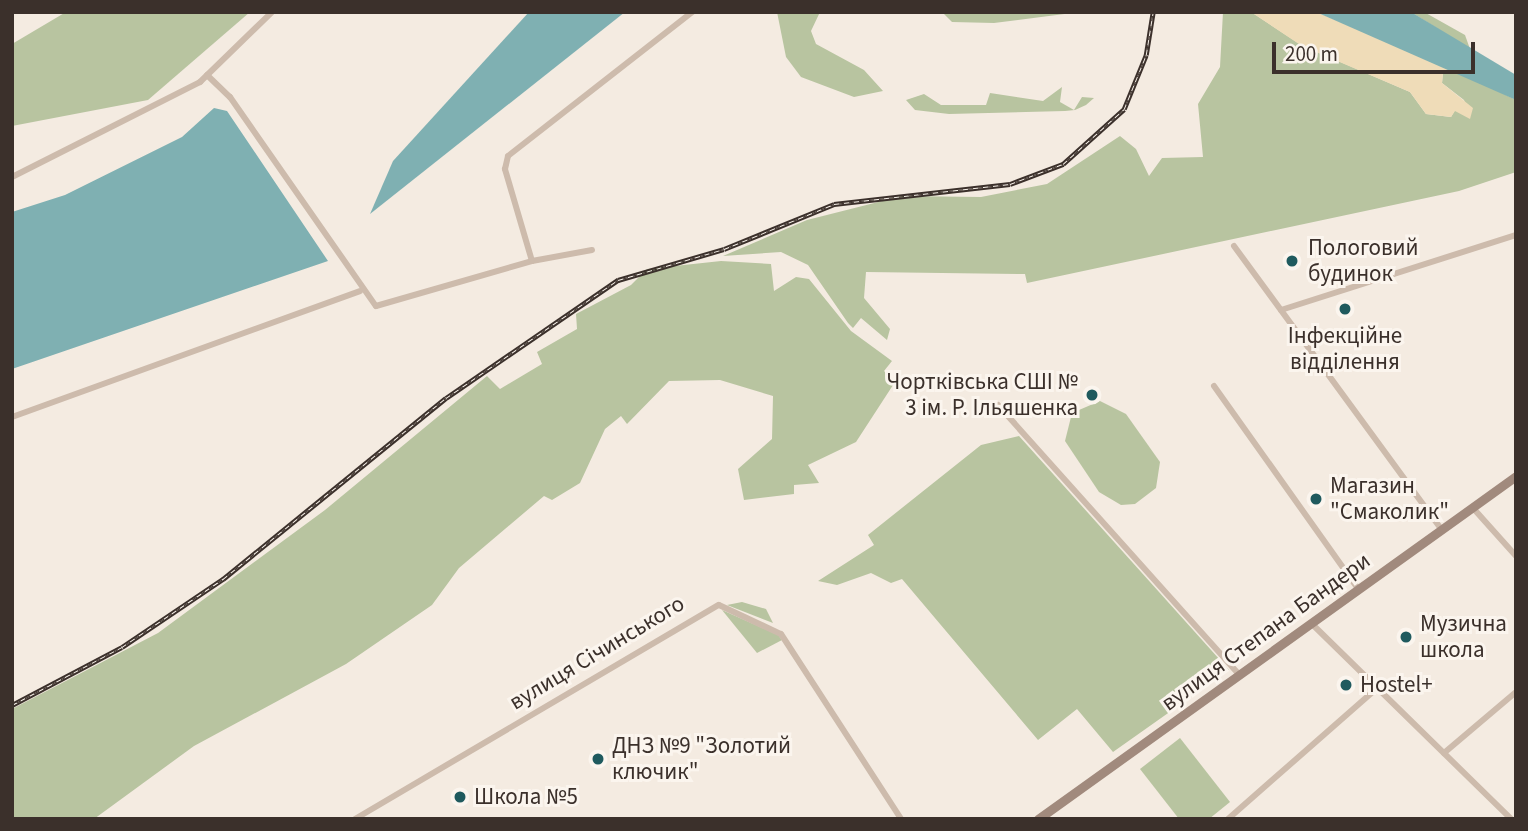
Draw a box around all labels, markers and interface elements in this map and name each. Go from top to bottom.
scale bar [1276,28,1479,72]
text: 200 m [1285,39,1338,69]
place label: Пологовий будинок [1308,234,1419,288]
marker: Пологовий будинок [1282,251,1302,271]
marker: Інфекційне відділення [1335,299,1355,319]
place label: Інфекційне відділення [1288,322,1402,376]
place label: Чортківська СШІ № 3 ім. Р. Ільяшенка [886,368,1078,422]
marker: Чортківська СШІ № 3 ім. Р. Ільяшенка [1084,387,1100,403]
place label: Магазин "Смаколик" [1330,472,1449,526]
marker: Магазин "Смаколик" [1308,491,1324,507]
street label: вулиця Степана Бандери [1156,547,1376,717]
street label: вулиця Січинського [504,590,690,716]
place label: Музична школа [1420,610,1507,664]
marker: Музична школа [1398,629,1414,645]
place label: Hostel+ [1360,671,1433,699]
marker: Hostel+ [1338,677,1354,693]
place label: ДНЗ №9 "Золотий ключик" [612,732,791,786]
marker: ДНЗ №9 "Золотий ключик" [590,751,606,767]
place label: Школа №5 [474,783,578,811]
marker: Школа №5 [452,789,468,805]

